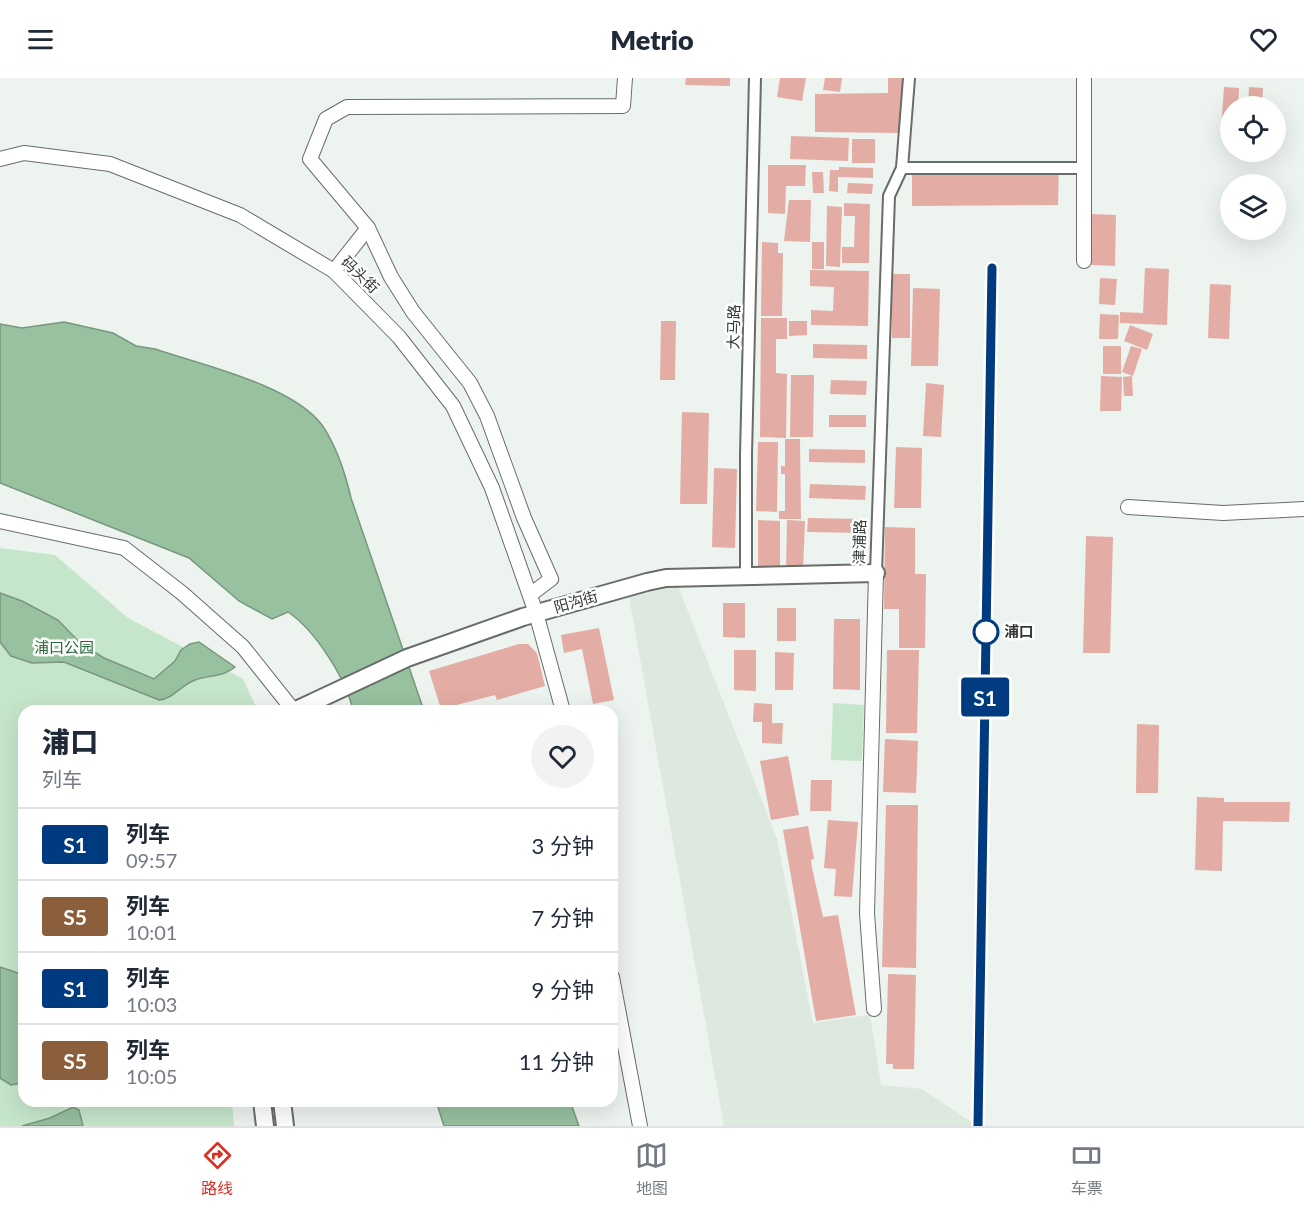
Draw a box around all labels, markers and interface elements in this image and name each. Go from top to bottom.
icon: menu [24,23,57,56]
text: Metrio [610,23,694,56]
icon: heart [1247,23,1280,56]
map controls [1220,96,1286,240]
button: locate [1220,96,1286,162]
button: layers [1220,174,1286,240]
street label: 码头街 [338,252,383,296]
street label: 大马路 [724,304,742,350]
street label: 津浦路 [850,519,868,565]
street label: 阳沟街 [552,586,600,616]
marker: 浦口 [973,619,999,645]
place label: 浦口 [1004,622,1034,640]
park label: 浦口公园 [34,638,94,656]
line badge: S1 [958,678,1012,716]
text: S1 [973,685,997,710]
text: 浦口 [42,724,98,758]
button: heart [531,725,594,788]
text: 列车 [42,767,82,791]
text: 列车 [126,820,170,847]
text: S1 [63,832,87,857]
text: 3 分钟 [532,832,594,859]
text: 09:57 [126,848,177,872]
text: 列车 [126,892,170,919]
text: S5 [63,904,87,929]
text: 7 分钟 [532,904,594,931]
text: 10:01 [126,920,177,944]
text: 列车 [126,964,170,991]
text: S1 [63,976,87,1001]
text: 9 分钟 [532,976,594,1003]
text: 10:03 [126,992,177,1016]
text: 列车 [126,1036,170,1063]
text: S5 [63,1048,87,1073]
text: 11 分钟 [519,1048,594,1075]
text: 10:05 [126,1064,177,1088]
tab: 路线 [201,1139,234,1199]
tab: 地图 [635,1139,668,1199]
tab: 车票 [1070,1139,1103,1199]

